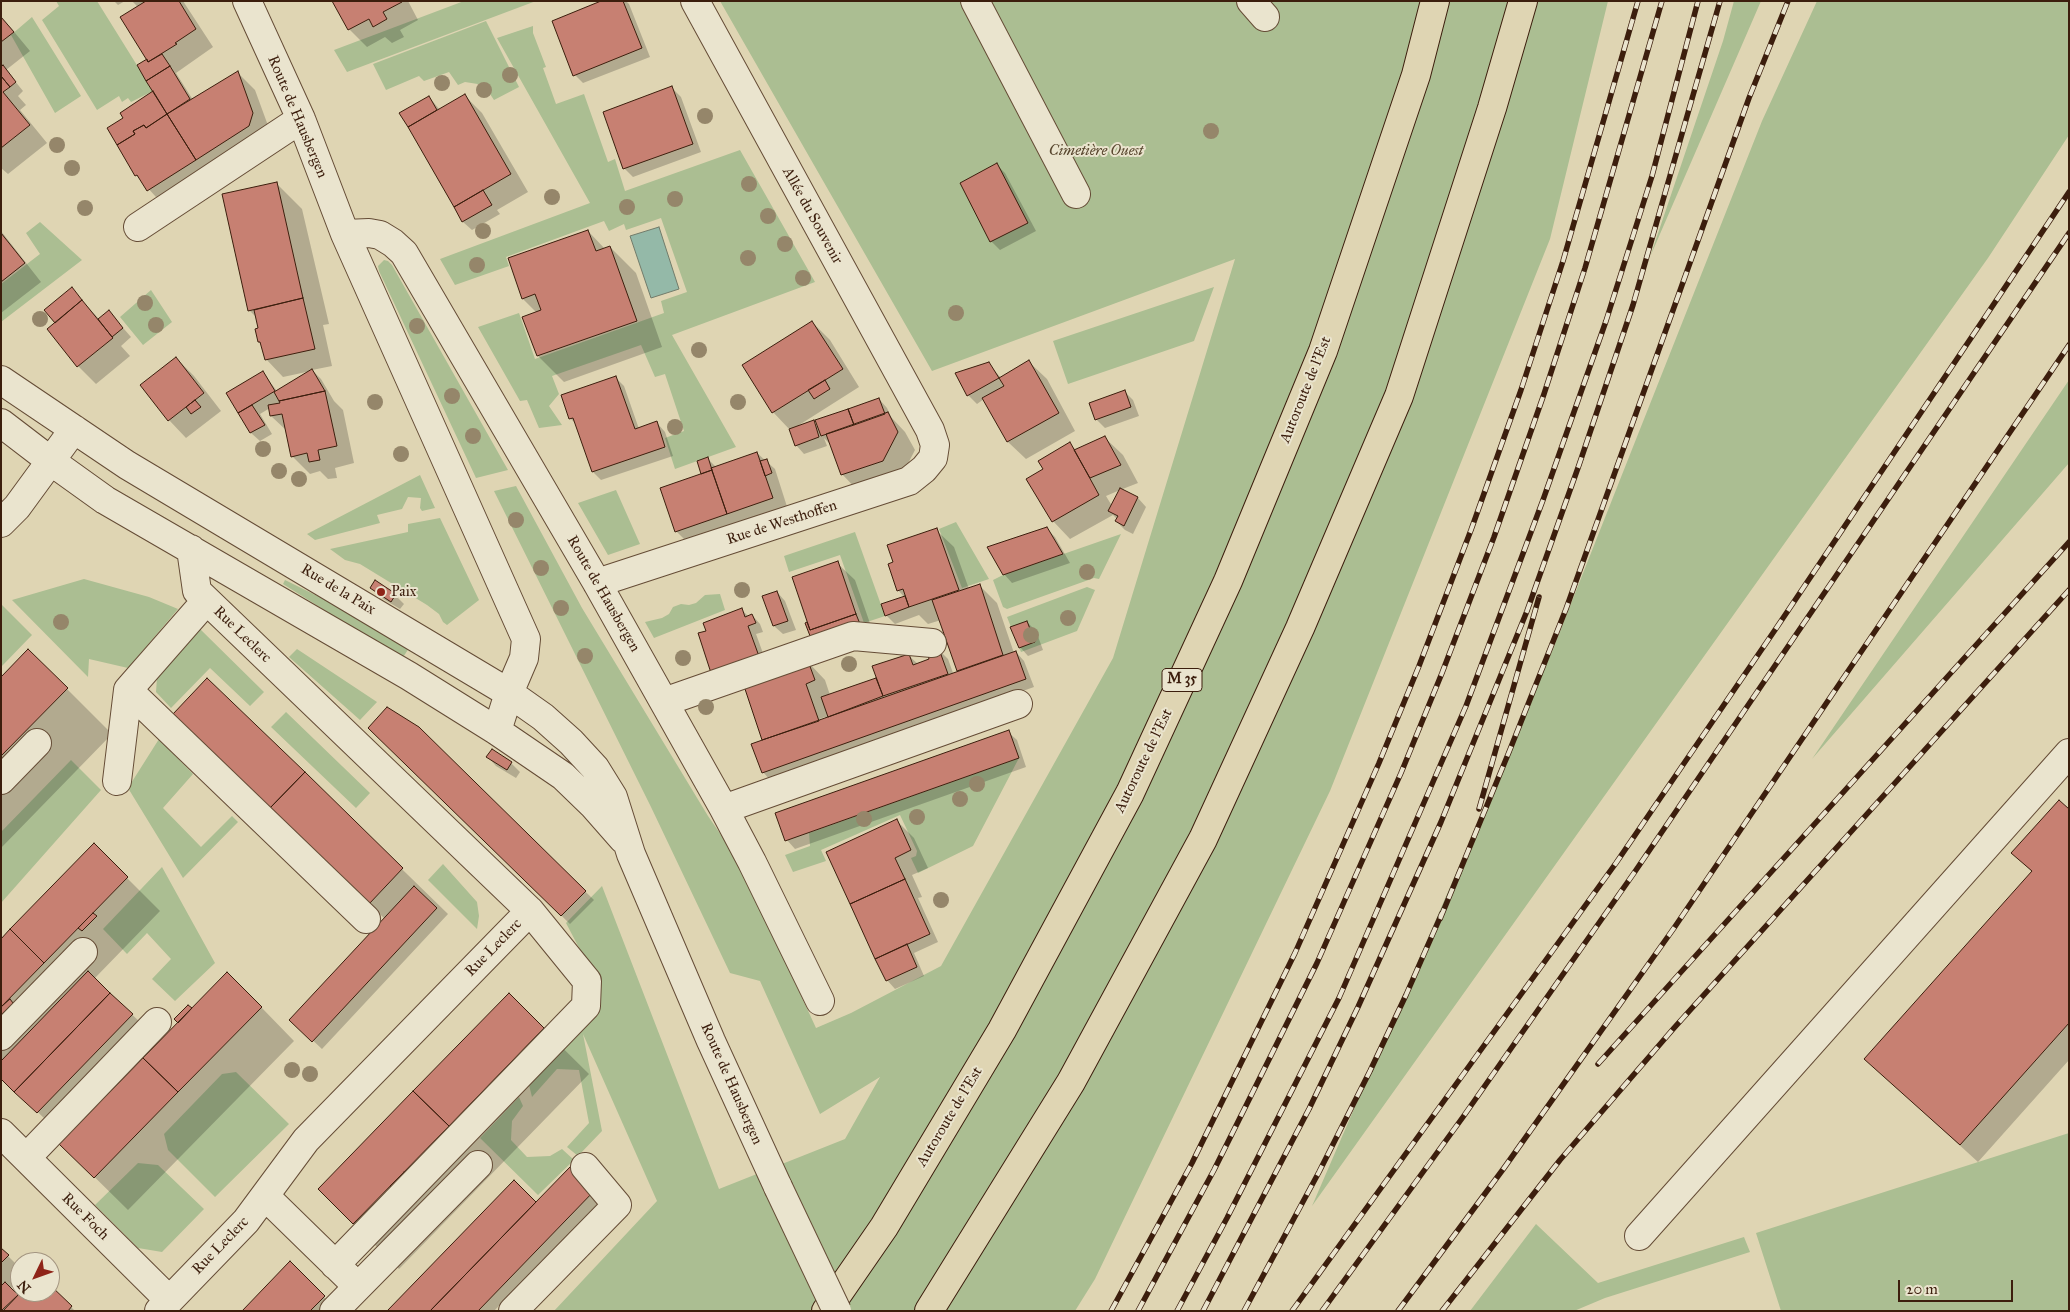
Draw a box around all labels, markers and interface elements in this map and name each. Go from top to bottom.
street label: Route de Hausbergen [263,53,331,181]
park label: Cimetière Ouest [1049,142,1143,160]
street label: Allée du Souvenir [778,164,846,268]
street label: Autoroute de l’Est [1276,334,1336,446]
street label: Rue de Westhoffen [725,497,839,549]
street label: Route de Hausbergen [562,533,644,655]
street label: Rue de la Paix [297,561,379,619]
place label: Paix [391,583,416,601]
marker: Paix [375,586,387,598]
street label: Rue Leclerc [209,603,275,667]
road number: M 35 [1162,668,1202,692]
street label: Autoroute de l’Est [1111,706,1177,816]
street label: Rue Leclerc [462,915,526,981]
street label: Route de Hausbergen [696,1020,766,1148]
street label: Autoroute de l’Est [913,1064,987,1170]
street label: Rue Foch [58,1190,112,1244]
street label: Rue Leclerc [189,1213,253,1279]
north arrow [10,1252,60,1302]
scale bar [1900,1270,2015,1302]
text: N [14,1277,35,1297]
text: 20 m [1906,1280,1938,1298]

